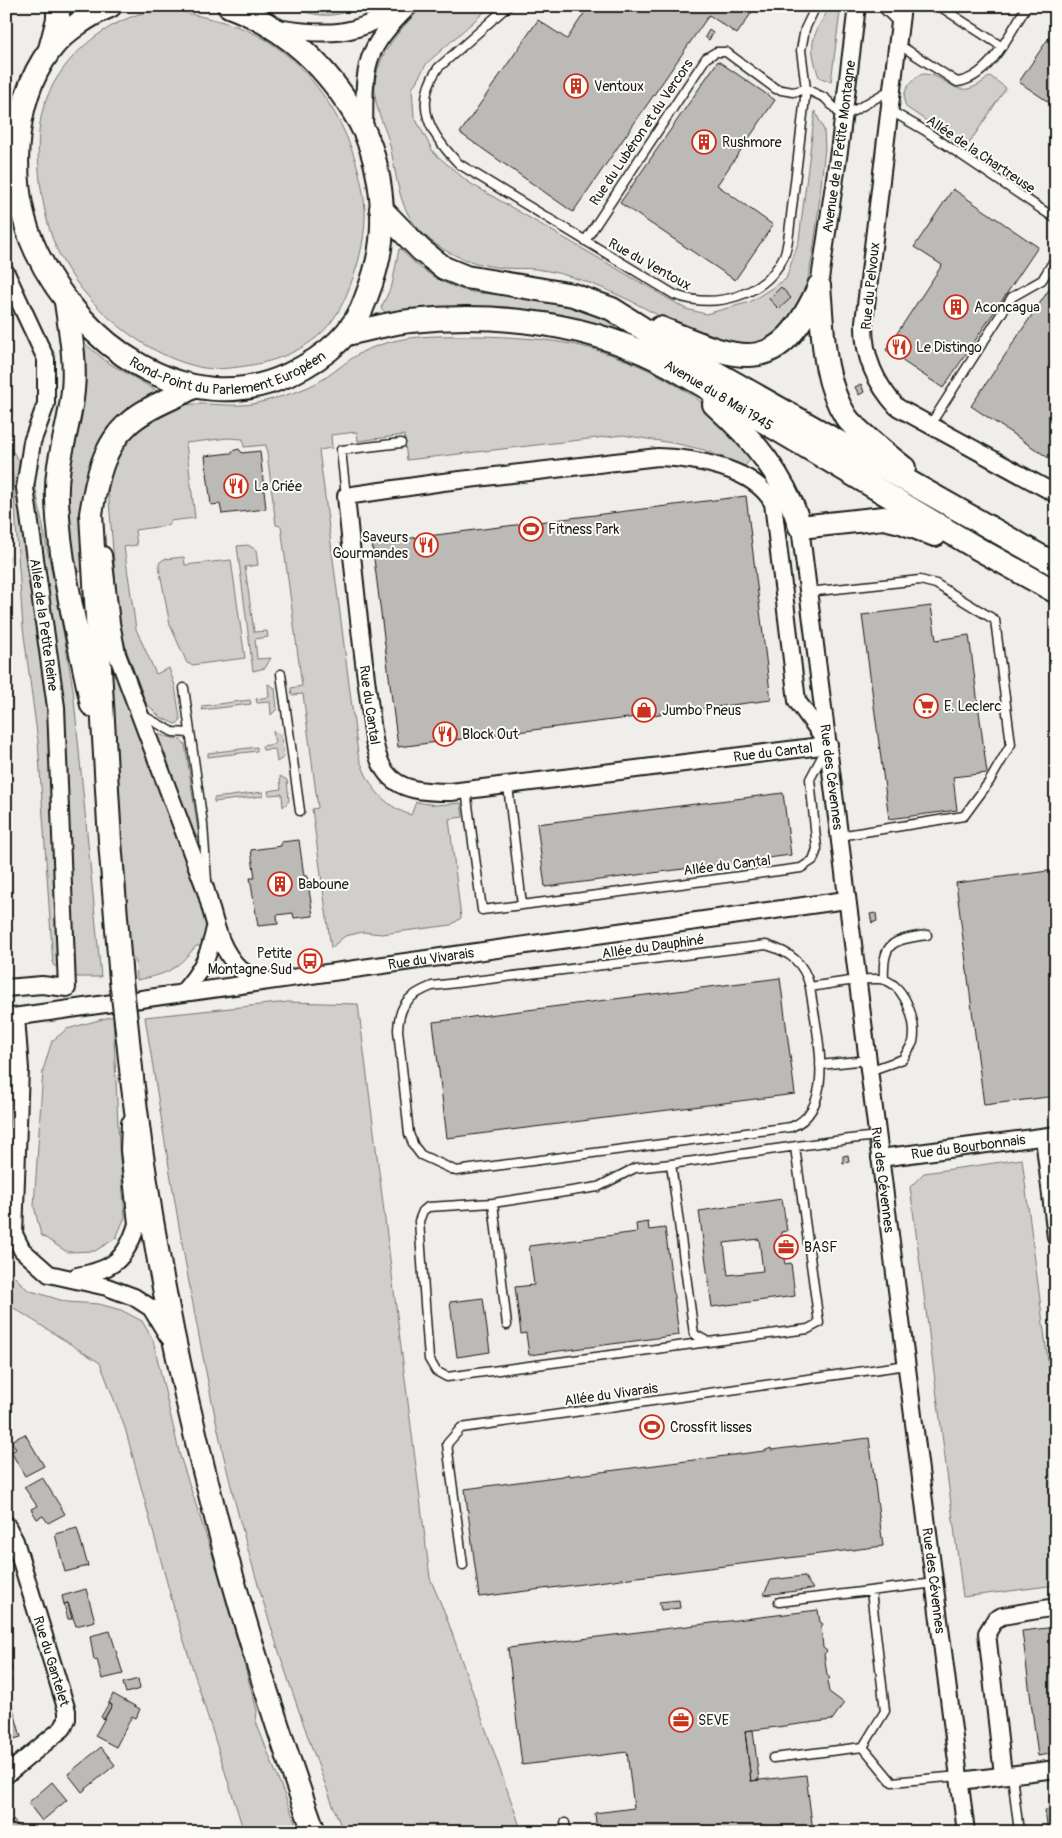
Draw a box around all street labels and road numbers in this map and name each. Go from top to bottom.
street label: Rue du Lubéron et du Vercors [586,55,697,209]
street label: Avenue de la Petite Montagne [819,59,859,234]
street label: Allée de la Chartreuse [923,112,1038,197]
street label: Rue du Ventoux [605,235,694,294]
street label: Rue du Pelvoux [857,241,884,331]
street label: Rond-Point du Parlement Européen [123,342,331,366]
street label: Avenue du 8 Mai 1945 [661,356,776,434]
street label: Allée de la Petite Reine [26,557,62,692]
street label: Rue du Cantal [356,664,383,746]
street label: Rue des Cévennes [816,723,847,832]
street label: Rue du Cantal [732,739,814,766]
street label: Allée du Cantal [682,852,772,879]
street label: Allée du Dauphiné [601,931,705,962]
street label: Rue du Vivarais [387,944,476,973]
street label: Rue des Cévennes [867,1126,898,1234]
street label: Rue du Bourbonnais [910,1131,1027,1163]
street label: Allée du Vivarais [563,1379,660,1409]
street label: Rue des Cévennes [918,1527,949,1635]
street label: Rue du Gantelet [29,1614,73,1709]

